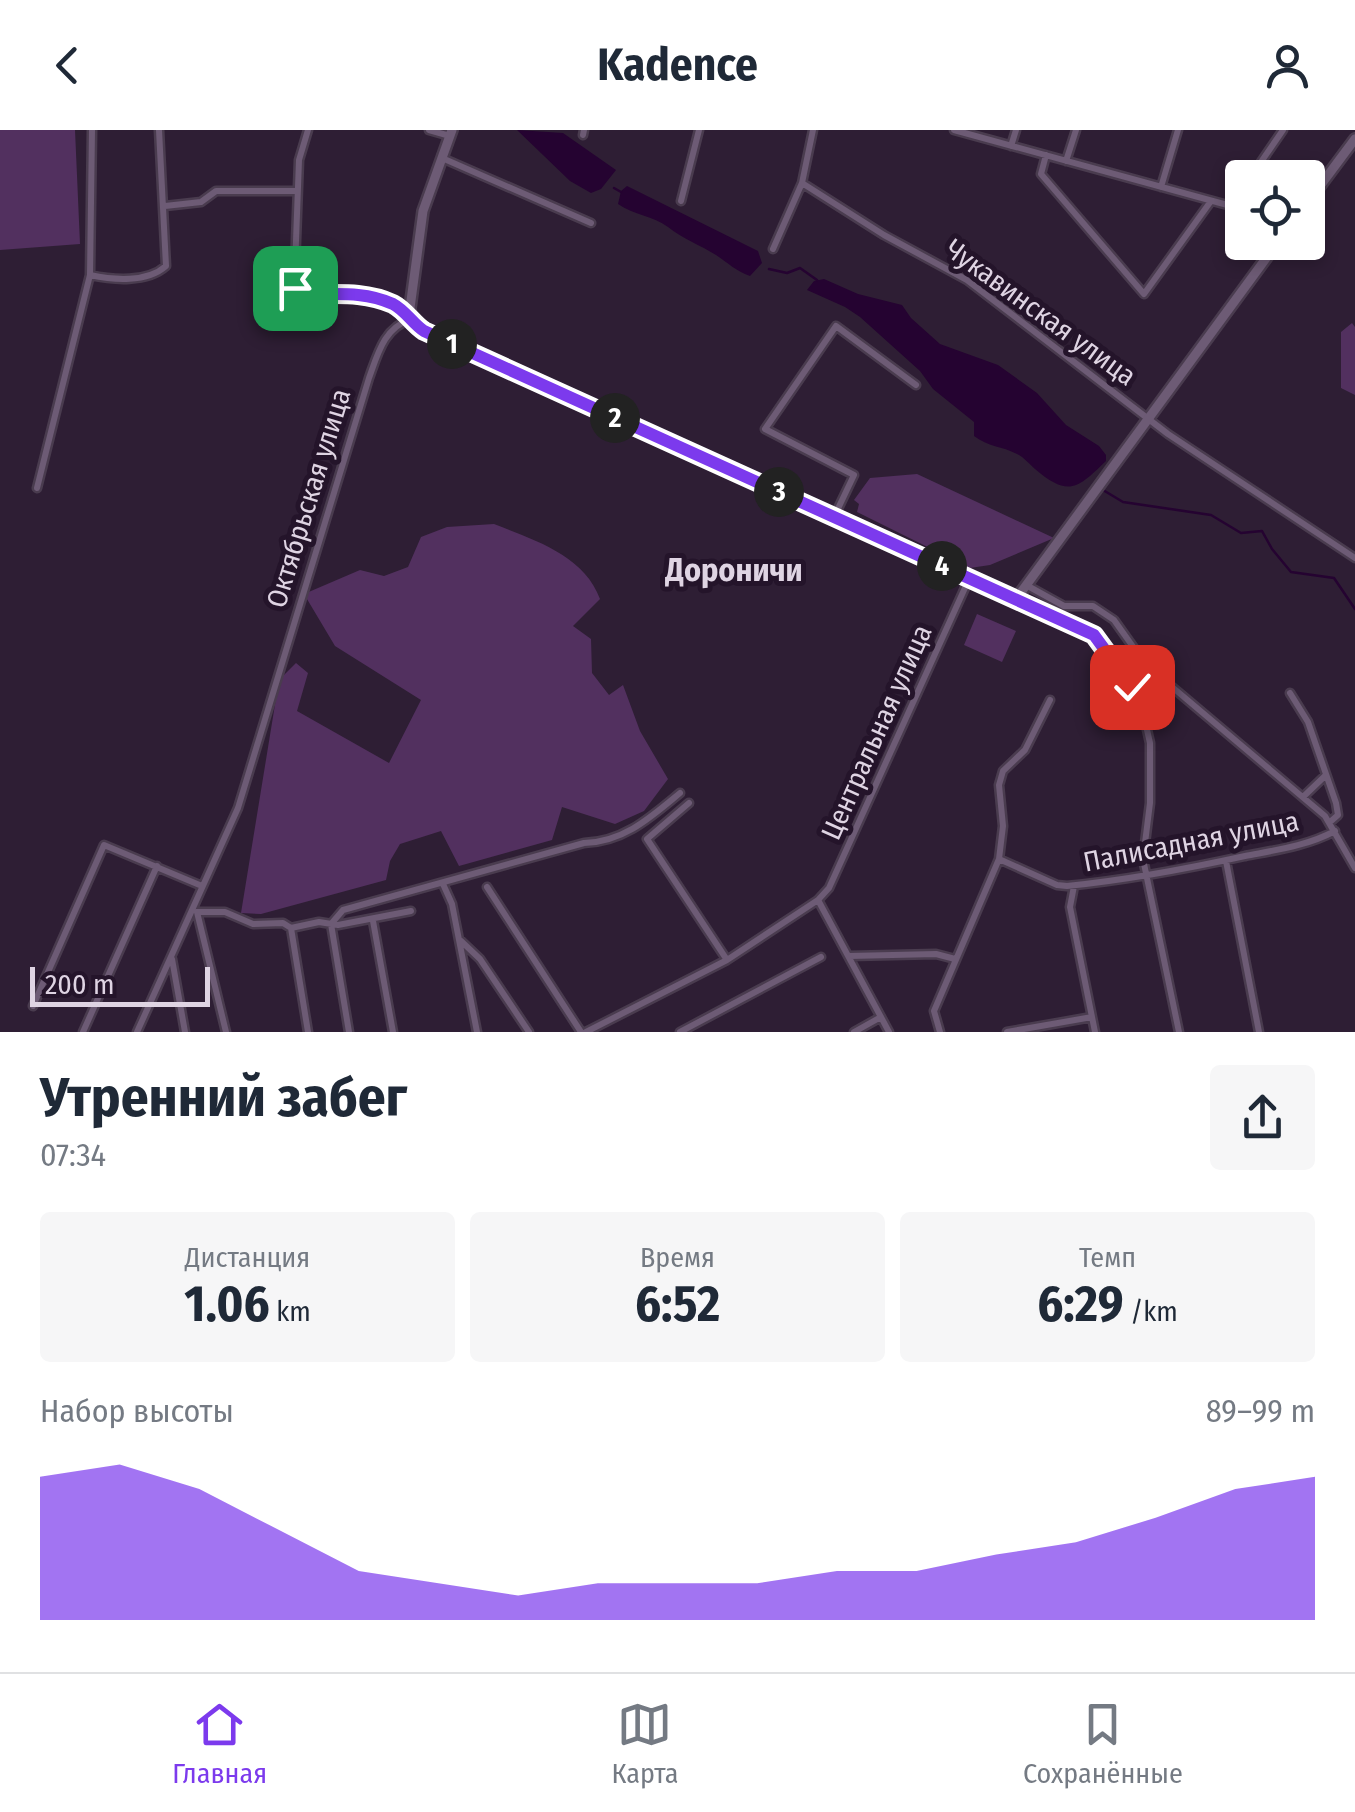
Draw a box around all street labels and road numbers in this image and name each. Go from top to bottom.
street label: Чукавинская улица [939,232,1142,393]
street label: Октябрьская улица [260,385,357,611]
street label: Центральная улица [814,620,939,845]
street label: Палисадная улица [1081,804,1302,879]

